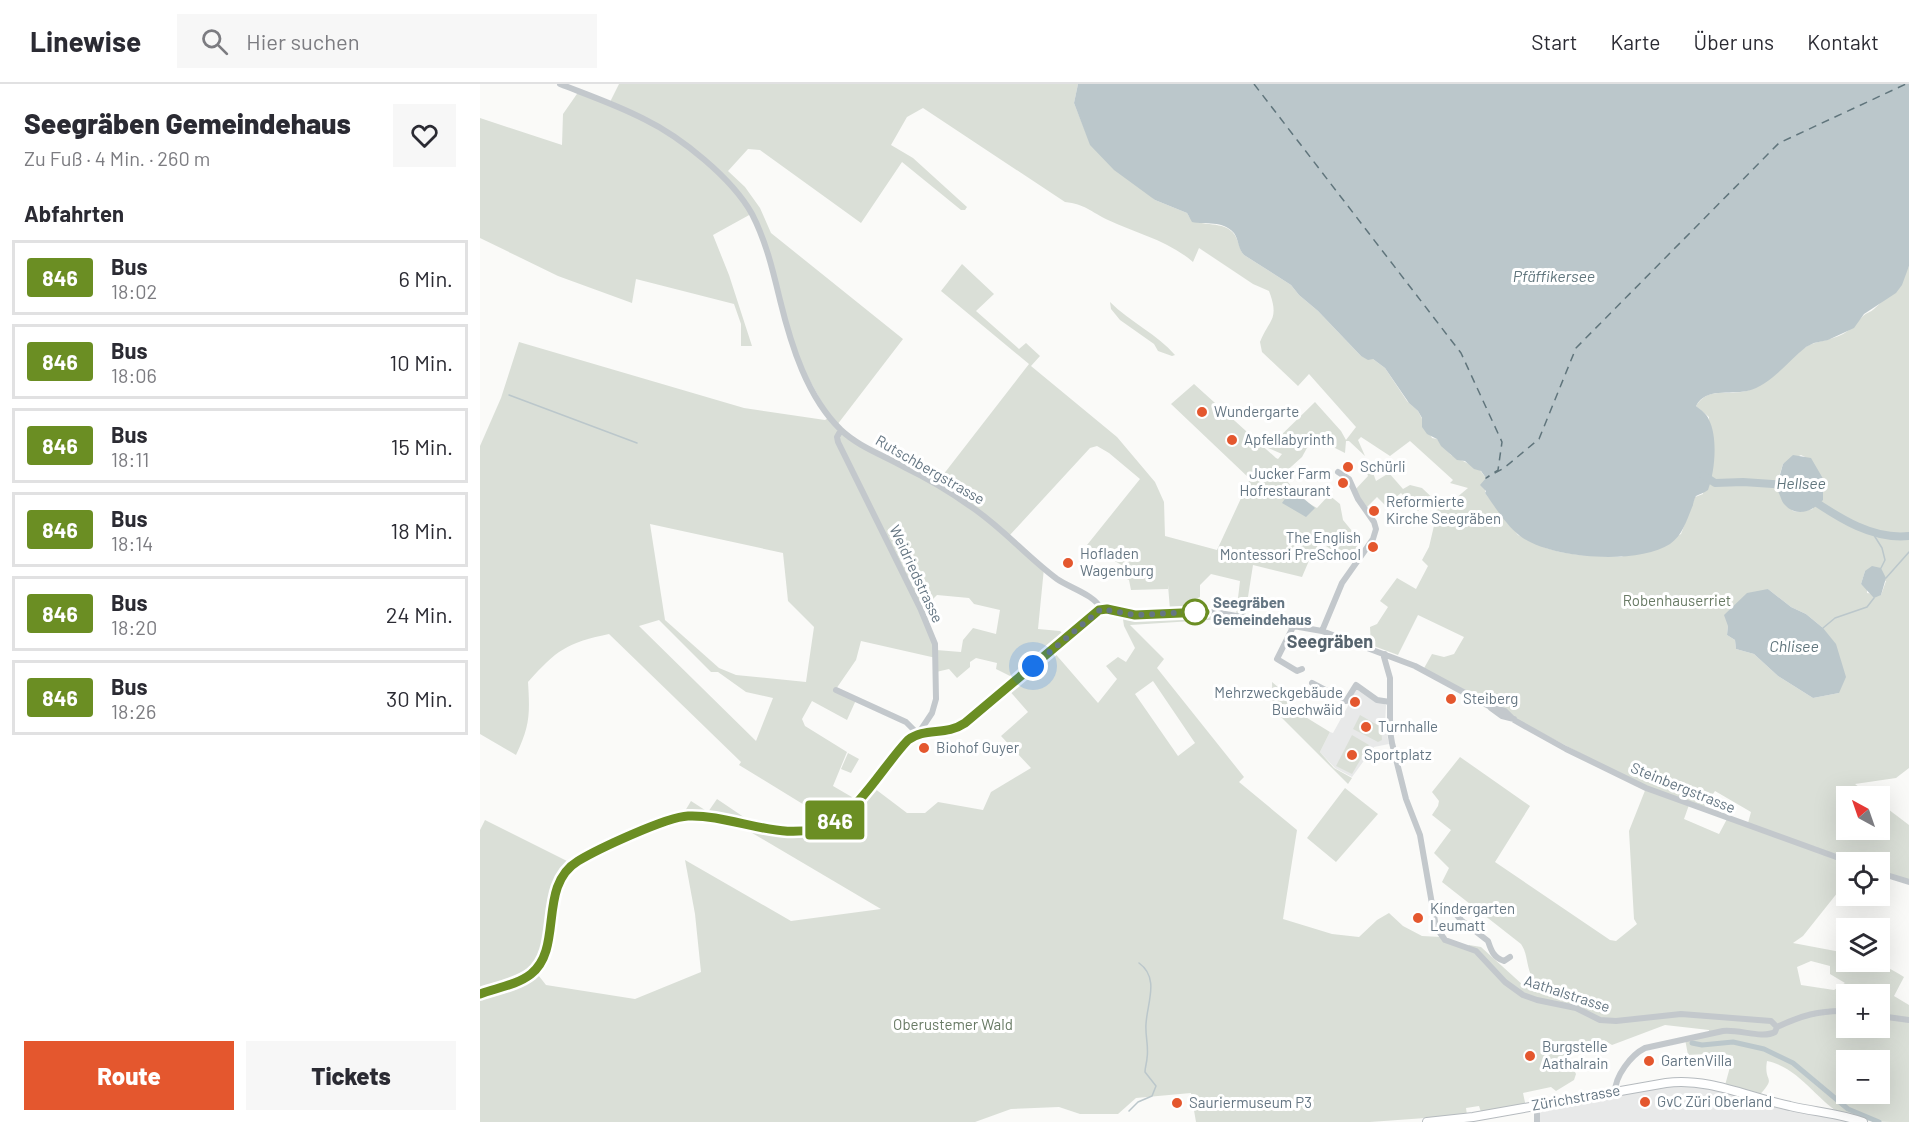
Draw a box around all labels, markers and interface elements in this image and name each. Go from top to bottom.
search box [177,14,597,68]
text: Linewise [30,24,141,58]
icon: search [198,25,231,58]
text: Hier suchen [246,28,360,54]
text: Start [1531,29,1578,54]
text: Karte [1611,29,1661,54]
text: Über uns [1694,29,1774,54]
text: Kontakt [1807,29,1879,54]
button: heart [393,104,456,167]
text: Seegräben Gemeindehaus [24,106,351,140]
text: Zu Fuß · 4 Min. · 260 m [24,146,210,170]
text: Abfahrten [24,200,124,226]
text: Bus [111,253,148,279]
text: 846 [42,265,78,290]
text: 6 Min. [398,265,453,291]
water label: Pfäffikersee [1513,266,1595,285]
text: 18:02 [111,279,157,303]
text: Bus [111,337,148,363]
text: 846 [42,349,78,374]
text: 10 Min. [390,349,453,375]
text: 18:06 [111,363,157,387]
place label: Wundergarte [1214,402,1299,420]
marker: Wundergarte [1195,405,1209,419]
text: Bus [111,421,148,447]
place label: Apfellabyrinth [1244,430,1334,448]
street label: Rutschbergstrasse [873,431,988,508]
text: 846 [42,433,78,458]
text: 15 Min. [391,433,453,459]
marker: Apfellabyrinth [1225,433,1239,447]
text: 18:11 [111,447,149,471]
place label: Schürli [1360,457,1405,475]
marker: Schürli [1341,460,1355,474]
place label: Jucker Farm Hofrestaurant [1240,464,1331,499]
water label: Hellsee [1776,473,1826,492]
marker: Jucker Farm Hofrestaurant [1336,476,1350,490]
place label: Reformierte Kirche Seegräben [1386,492,1501,527]
marker: Reformierte Kirche Seegräben [1367,504,1381,518]
text: Bus [111,505,148,531]
text: 846 [42,517,78,542]
text: 18 Min. [391,517,453,543]
street label: Weidriedstrasse [886,522,947,625]
place label: The English Montessori PreSchool [1220,528,1361,563]
text: 18:14 [111,531,153,555]
marker: The English Montessori PreSchool [1366,540,1380,554]
place label: Hofladen Wagenburg [1080,544,1154,579]
marker: Hofladen Wagenburg [1061,556,1075,570]
text: Bus [111,589,148,615]
park label: Robenhauserriet [1623,591,1731,609]
place label: Seegräben Gemeindehaus [1213,593,1312,628]
marker: Seegräben Gemeindehaus [1182,599,1208,625]
text: 846 [42,601,78,626]
text: 24 Min. [386,601,453,627]
text: 18:20 [111,615,157,639]
district label: Seegräben [1287,630,1373,652]
water label: Chlisee [1769,636,1819,655]
your location [1018,651,1048,681]
text: Bus [111,673,148,699]
place label: Mehrzweckgebäude Buechwäid [1214,683,1343,718]
text: 846 [42,685,78,710]
text: 30 Min. [386,685,453,711]
place label: Steiberg [1463,689,1518,707]
marker: Steiberg [1444,692,1458,706]
marker: Mehrzweckgebäude Buechwäid [1348,695,1362,709]
text: 18:26 [111,699,156,723]
place label: Turnhalle [1378,717,1438,735]
marker: Turnhalle [1359,720,1373,734]
place label: Biohof Guyer [936,738,1020,756]
marker: Biohof Guyer [917,741,931,755]
place label: Sportplatz [1364,745,1432,763]
marker: Sportplatz [1345,748,1359,762]
street label: Steinbergstrasse [1628,758,1738,816]
north arrow [1836,786,1890,840]
map controls [1836,786,1890,1104]
line badge: 846 [800,800,869,840]
text: 846 [817,808,853,833]
button: locate [1836,852,1890,906]
place label: Kindergarten Leumatt [1430,899,1515,934]
marker: Kindergarten Leumatt [1411,911,1425,925]
button: layers [1836,918,1890,972]
street label: Aathalstrasse [1522,971,1613,1015]
button: + [1836,984,1890,1038]
park label: Oberustemer Wald [893,1015,1013,1033]
place label: Burgstelle Aathalrain [1542,1037,1608,1072]
button: Route [24,1041,234,1110]
button: Tickets [246,1041,456,1110]
marker: Burgstelle Aathalrain [1523,1049,1537,1063]
button: − [1836,1050,1890,1104]
place label: GartenVilla [1661,1051,1732,1069]
marker: GartenVilla [1642,1054,1656,1068]
street label: Zürichstrasse [1530,1080,1621,1114]
place label: GvC Züri Oberland [1657,1092,1772,1110]
place label: Sauriermuseum P3 [1189,1093,1312,1111]
marker: GvC Züri Oberland [1638,1095,1652,1109]
marker: Sauriermuseum P3 [1170,1096,1184,1110]

